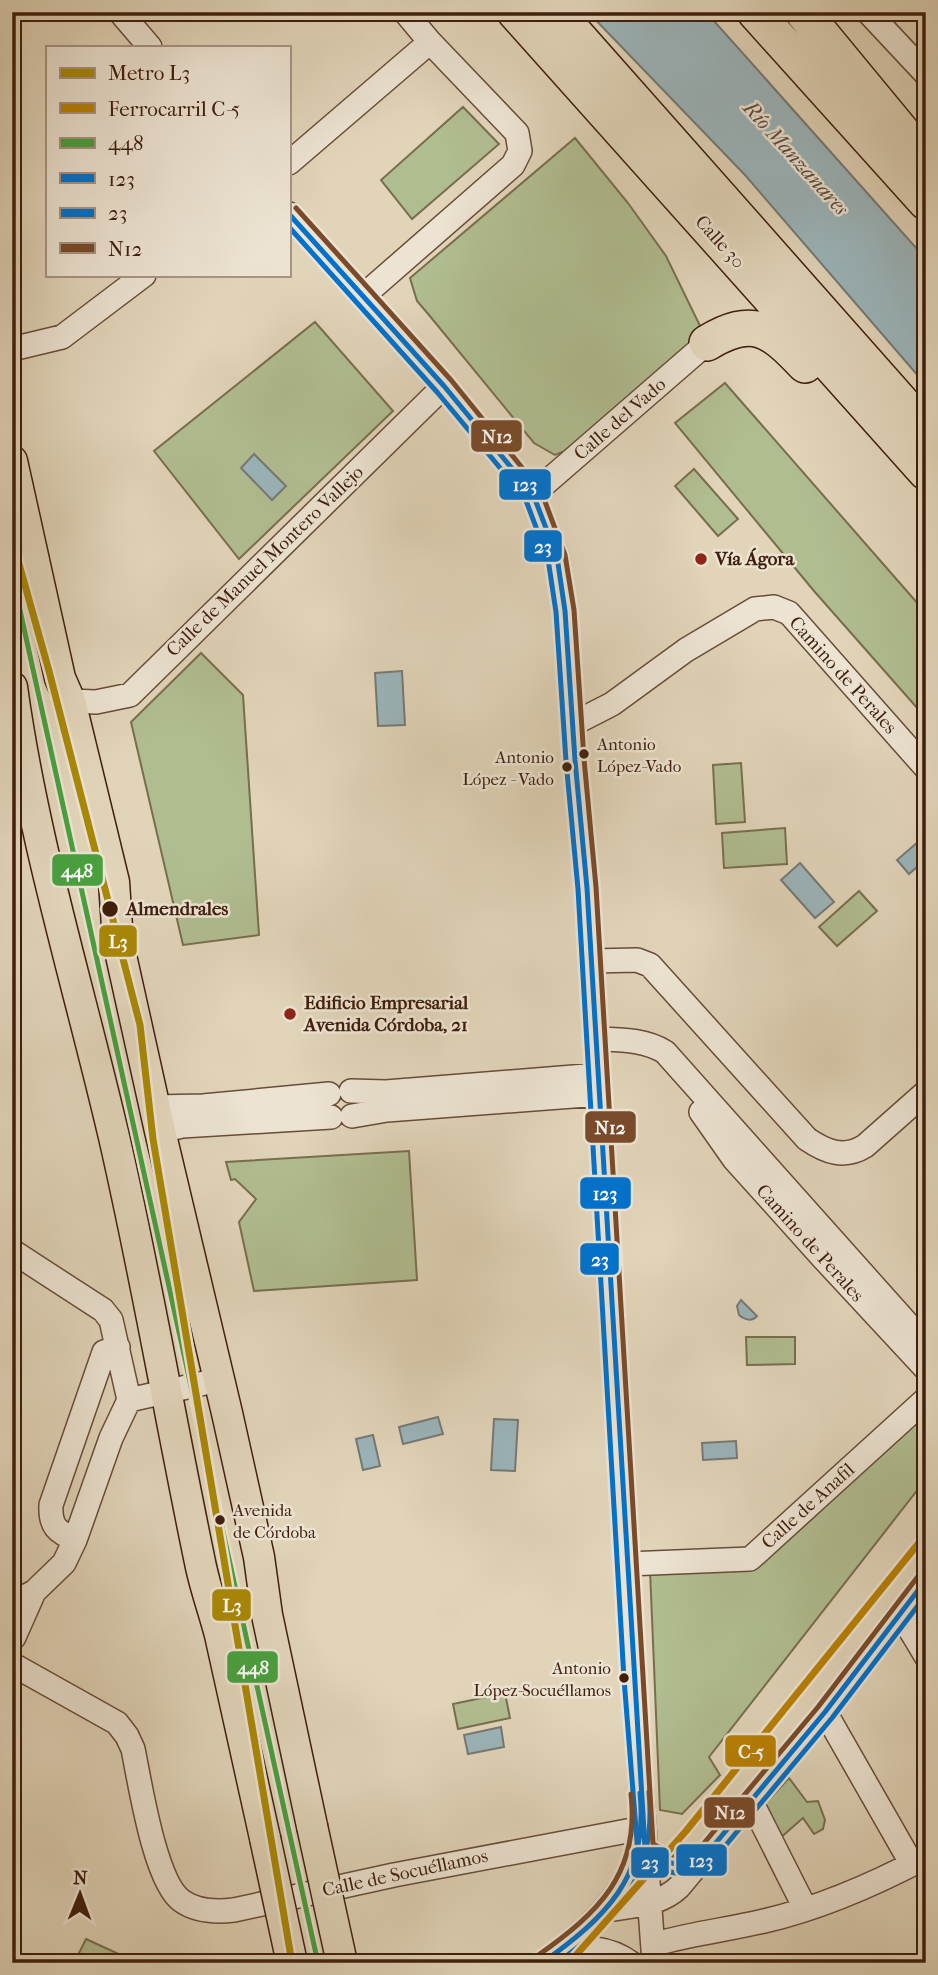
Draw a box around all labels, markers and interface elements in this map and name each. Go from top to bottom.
legend [46,46,290,276]
text: Metro L3 [108,61,190,85]
water label: Río Manzanares [737,95,854,220]
text: Ferrocarril C-5 [108,97,240,121]
text: 448 [108,131,143,155]
text: 123 [108,167,135,191]
text: 23 [108,201,127,225]
street label: Calle 30 [691,211,749,273]
text: N12 [108,237,142,261]
street label: Calle del Vado [570,373,671,465]
line badge: N12 [470,419,523,453]
text: N12 [482,426,513,448]
street label: Calle de Manuel Montero Vallejo [162,461,368,661]
line badge: 123 [498,468,552,501]
text: 123 [513,474,537,496]
line badge: 23 [523,529,563,563]
text: 23 [534,536,552,558]
place label: Vía Ágora [714,547,795,570]
marker: Vía Ágora [693,551,709,567]
street label: Camino de Perales [785,612,901,738]
place label: Antonio López-Vado [596,734,682,776]
place label: Antonio López - Vado [462,747,554,789]
marker: Antonio López-Vado [577,747,591,761]
marker: Antonio López - Vado [560,760,574,774]
line badge: 448 [51,853,104,887]
text: 448 [60,860,93,882]
place label: Almendrales [125,898,228,920]
marker: Almendrales [100,899,120,919]
line badge: L3 [98,924,138,958]
text: L3 [108,931,128,953]
place label: Edificio Empresarial Avenida Córdoba, 21 [303,992,469,1036]
marker: Edificio Empresarial Avenida Córdoba, 21 [282,1006,298,1022]
line badge: N12 [584,1110,637,1144]
text: N12 [595,1117,626,1139]
line badge: 123 [579,1176,632,1210]
street label: Camino de Perales [752,1180,868,1306]
text: 123 [593,1183,617,1205]
line badge: 23 [579,1242,620,1276]
text: 23 [591,1249,609,1271]
street label: Calle de Anafil [757,1459,859,1553]
place label: Avenida de Córdoba [232,1500,316,1542]
marker: Avenida de Córdoba [213,1513,227,1527]
line badge: L3 [211,1588,252,1622]
text: L3 [222,1595,242,1617]
line badge: 448 [226,1650,279,1684]
text: 448 [236,1657,269,1679]
place label: Antonio López-Socuéllamos [473,1658,611,1700]
marker: Antonio López-Socuéllamos [617,1671,631,1685]
line badge: C-5 [724,1734,777,1768]
text: C-5 [738,1741,764,1763]
line badge: N12 [703,1796,756,1829]
text: N12 [715,1802,746,1824]
line badge: 123 [675,1843,728,1877]
street label: Calle de Socuéllamos [320,1845,490,1901]
line badge: 23 [630,1846,670,1879]
text: 123 [689,1850,713,1872]
text: 23 [641,1852,659,1874]
north arrow [46,1860,116,1930]
text: N [73,1867,88,1889]

